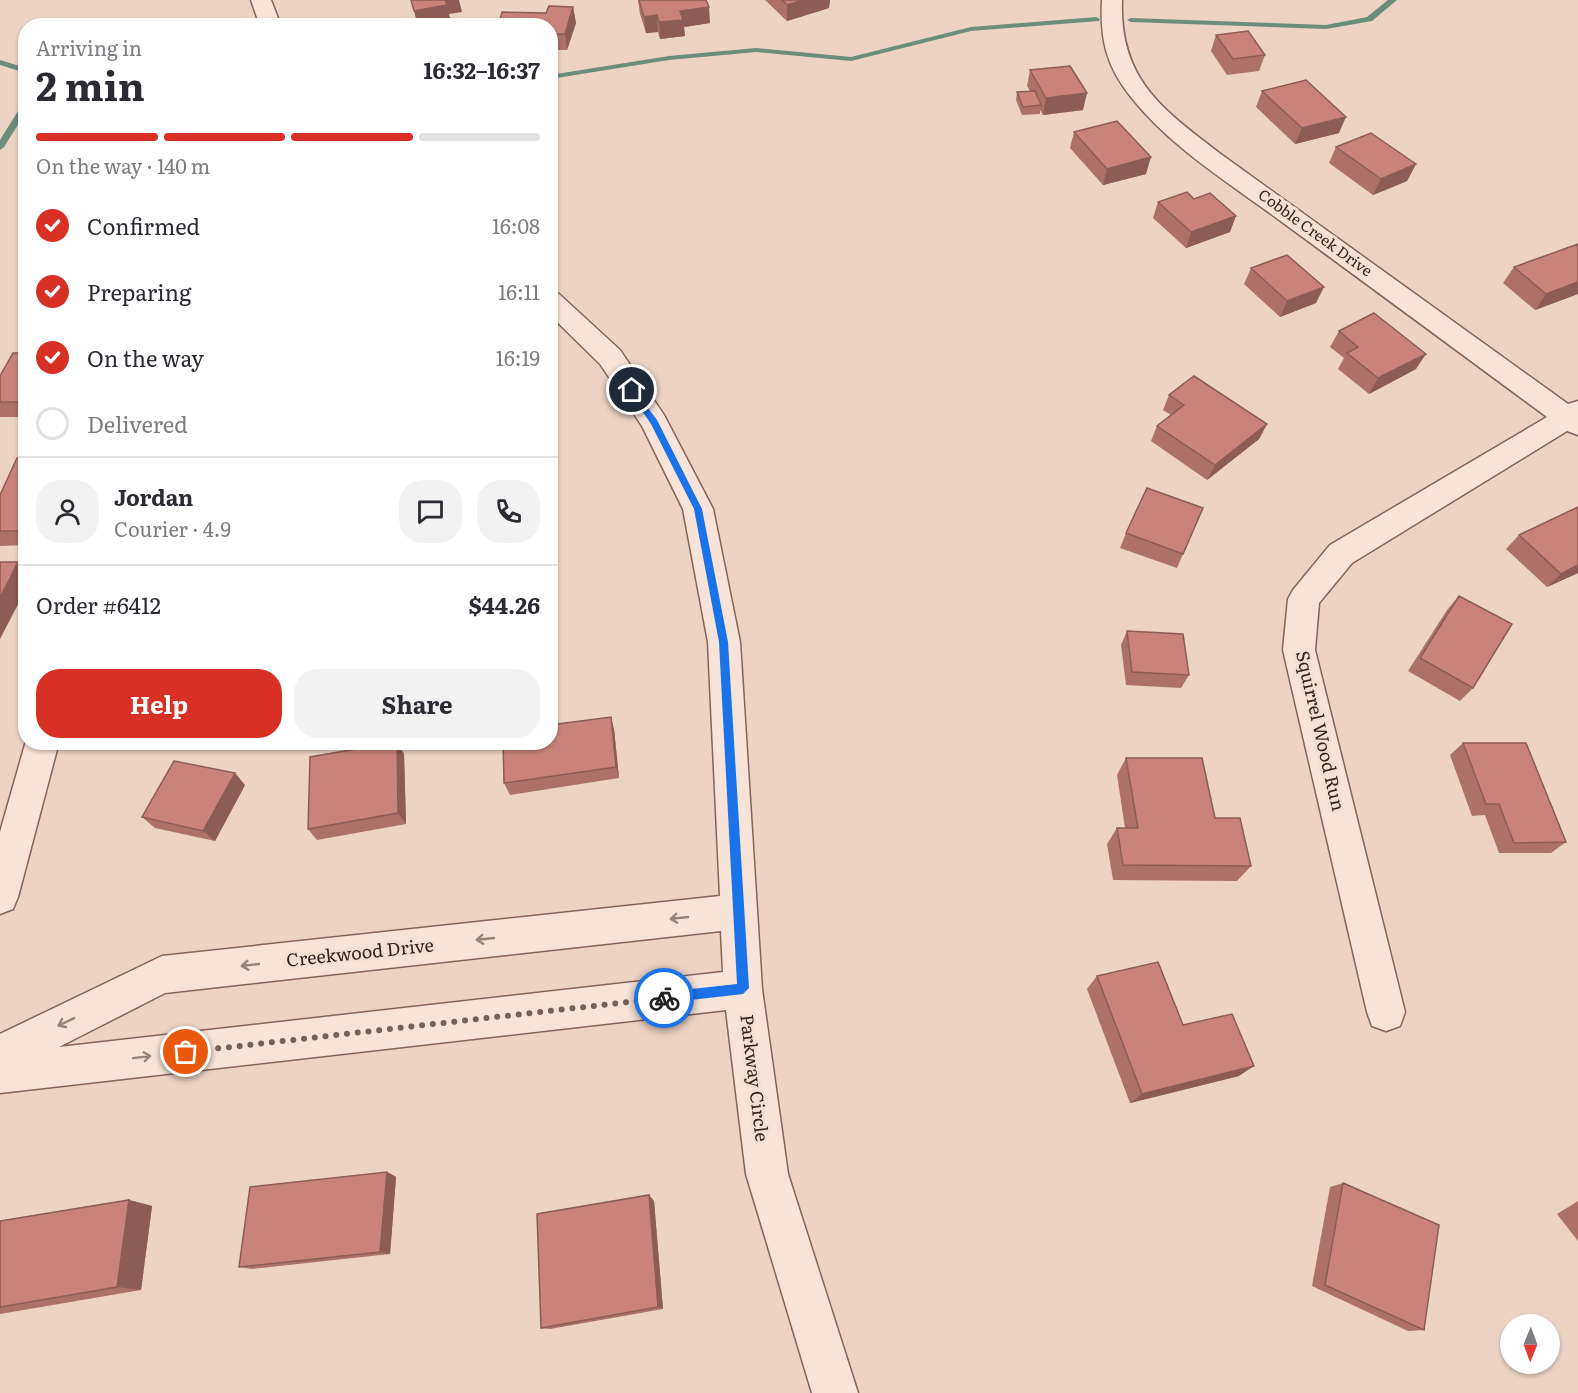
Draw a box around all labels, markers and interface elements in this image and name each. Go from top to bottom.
text: Arriving in [36,32,142,62]
text: 16:32–16:37 [423,53,540,86]
text: 2 min [36,55,145,113]
text: On the way · 140 m [36,150,210,180]
street label: Cobble Creek Drive [1254,182,1378,281]
icon: check [36,209,69,242]
text: Confirmed [87,209,200,242]
text: 16:08 [492,210,540,240]
icon: check [36,275,69,308]
text: Preparing [87,275,191,308]
text: 16:11 [498,276,540,306]
icon: check [36,341,69,374]
text: On the way [87,341,204,374]
text: 16:19 [496,342,540,372]
pin [606,364,657,415]
icon: home [615,373,648,406]
text: Delivered [87,407,188,440]
button: person [36,480,99,543]
text: Jordan [114,480,193,513]
button: chat [399,480,462,543]
button: phone [477,480,540,543]
text: Courier · 4.9 [114,513,231,543]
text: Order #6412 [36,588,161,621]
text: $44.26 [468,588,540,621]
street label: Squirrel Wood Run [1290,648,1353,814]
button: Help [36,669,282,738]
button: Share [294,669,540,738]
one-way arrow [670,913,689,924]
street label: Creekwood Drive [285,930,435,973]
one-way arrow [476,934,496,945]
one-way arrow [240,960,260,971]
courier [634,968,694,1028]
icon: bike [648,982,681,1015]
street label: Parkway Circle [734,1013,777,1143]
one-way arrow [58,1016,75,1028]
pin [160,1026,211,1077]
icon: bag [169,1035,202,1068]
one-way arrow [131,1051,151,1062]
north arrow [1500,1314,1560,1374]
map controls [1500,1314,1560,1374]

